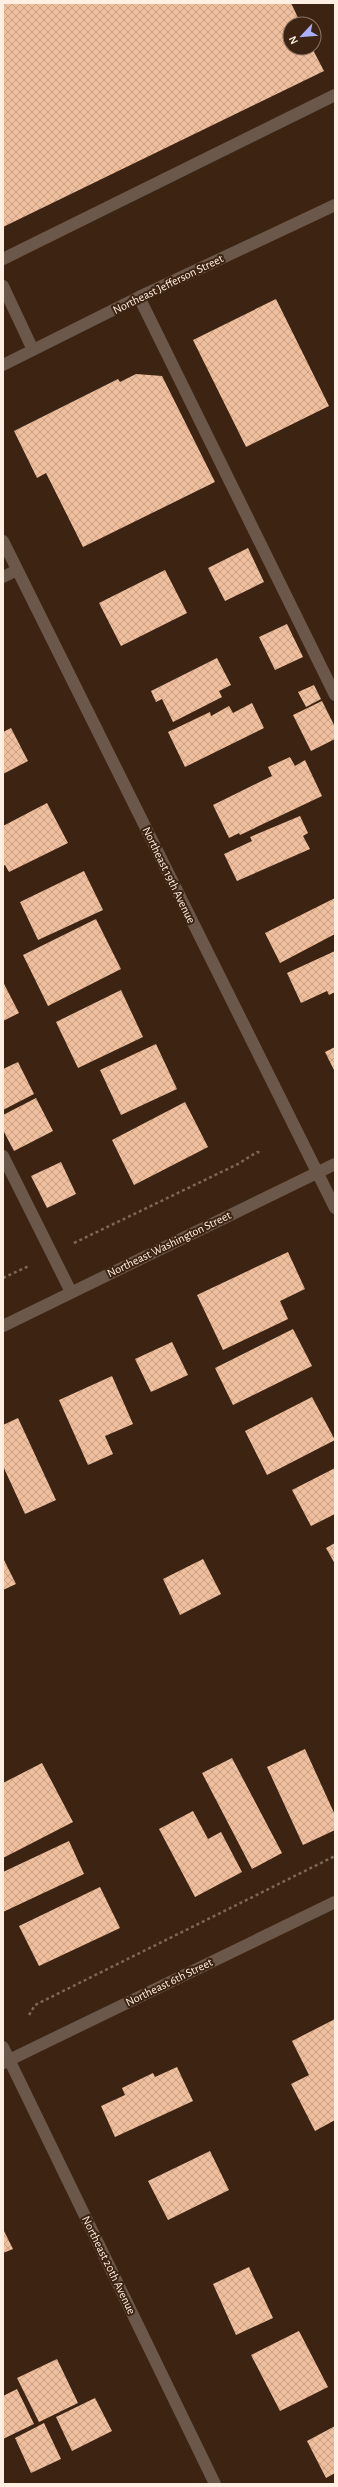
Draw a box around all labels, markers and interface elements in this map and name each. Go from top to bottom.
north arrow [282,16,322,56]
text: N [287,34,300,46]
street label: Northeast Jefferson Street [111,252,225,316]
street label: Northeast 19th Avenue [140,825,198,925]
street label: Northeast Washington Street [105,1209,233,1279]
street label: Northeast 6th Street [124,1956,214,2008]
street label: Northeast 20th Avenue [80,2214,138,2316]

